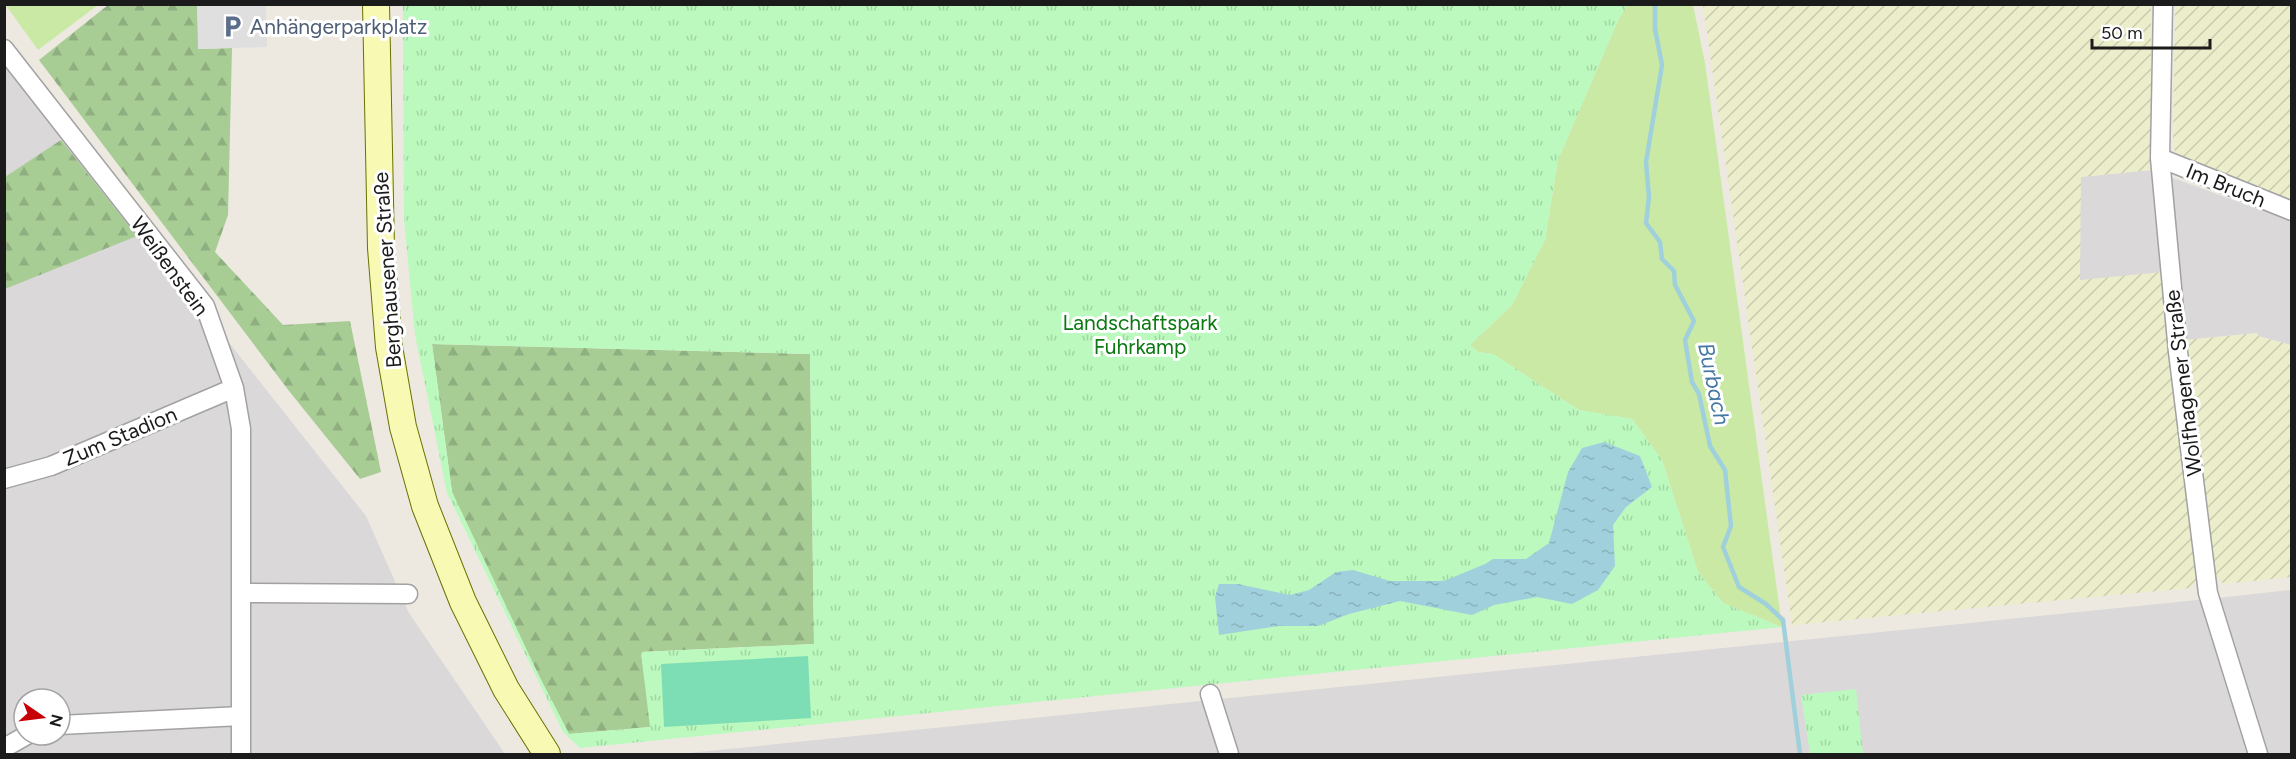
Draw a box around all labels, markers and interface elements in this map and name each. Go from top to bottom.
scale bar [2092,12,2210,50]
parking icon: Anhängerparkplatz [219,13,245,39]
place label: Anhängerparkplatz [250,14,427,39]
text: 50 m [2101,22,2143,44]
street label: Im Bruch [2183,158,2269,212]
street label: Berghausener Straße [368,171,406,369]
street label: Weißenstein [126,212,214,320]
street label: Wolfhagener Straße [2159,288,2207,478]
park label: Landschaftspark Fuhrkamp [1062,310,1218,359]
water label: Burbach [1692,340,1736,428]
street label: Zum Stadion [60,401,180,471]
north arrow [12,687,72,747]
text: N [45,712,67,729]

